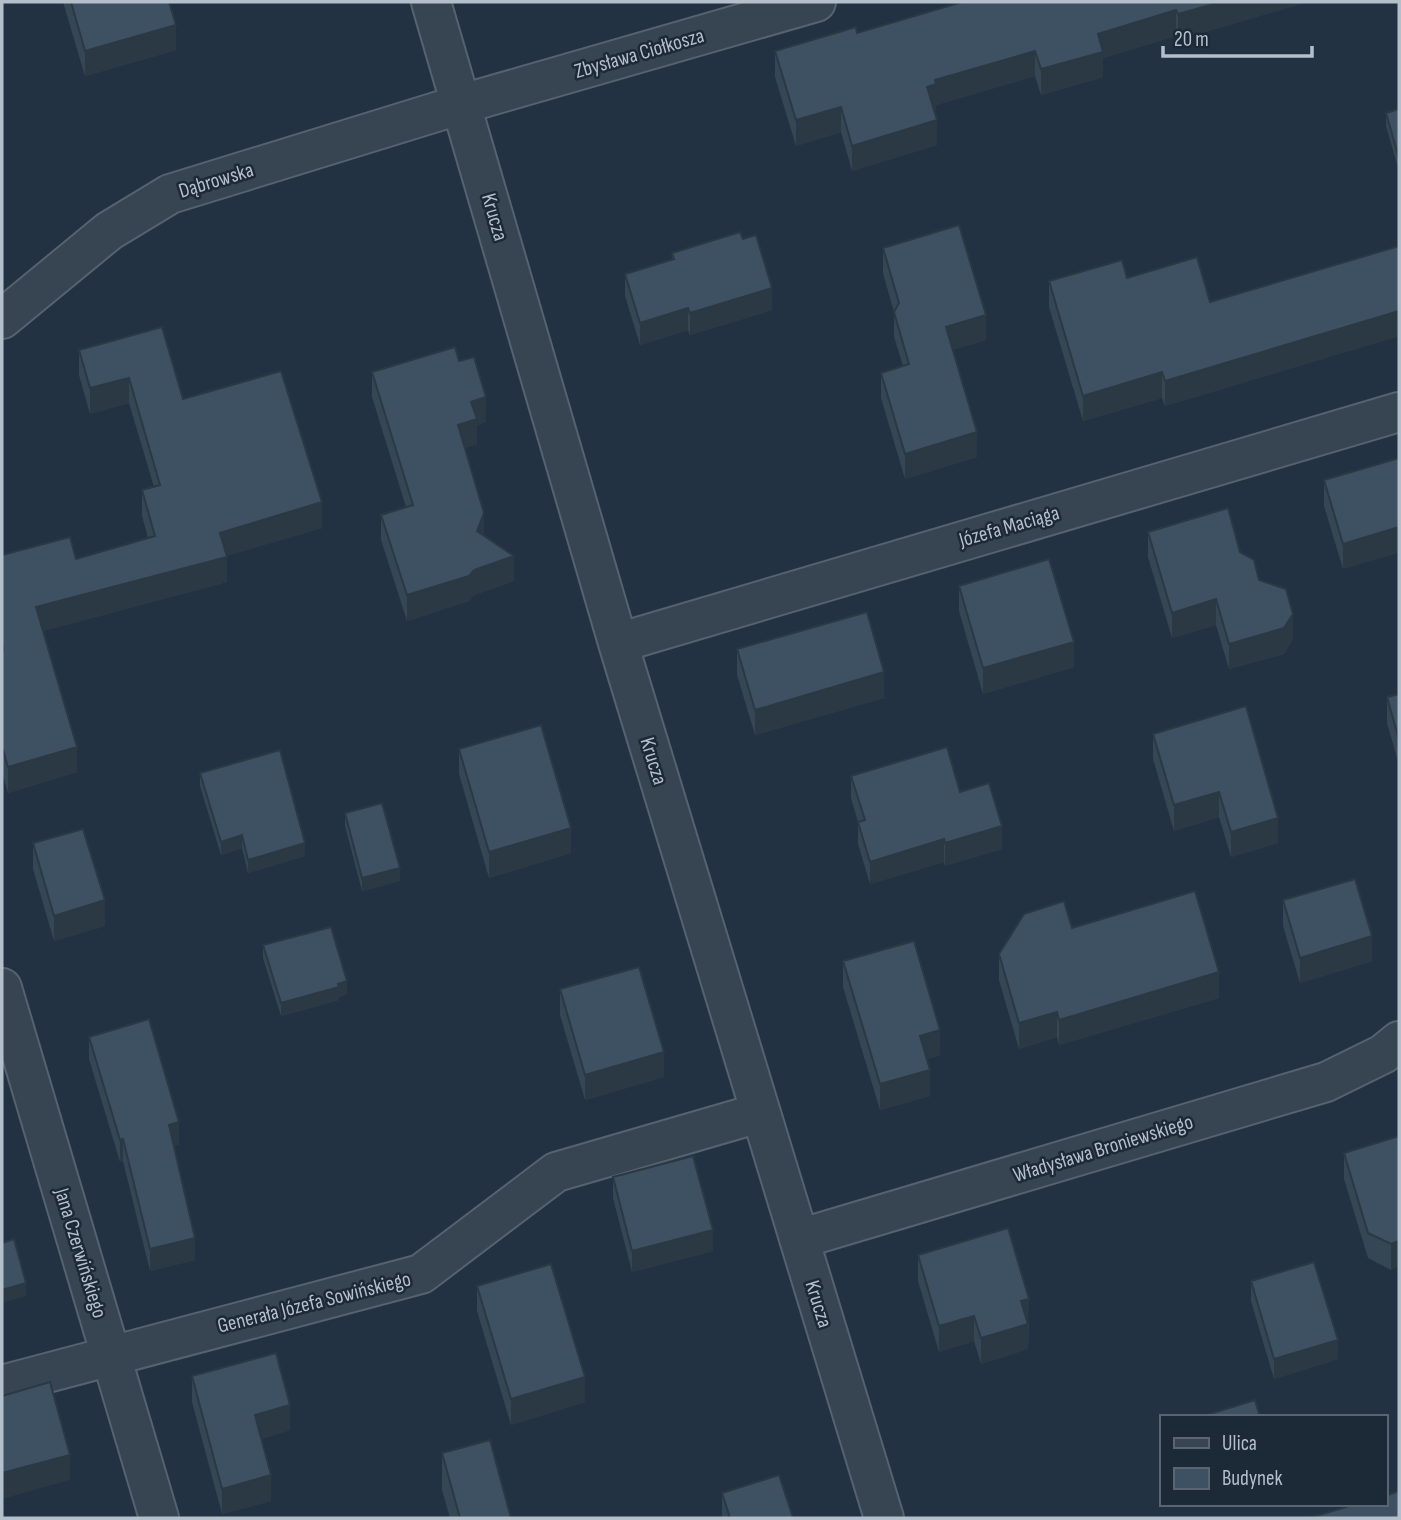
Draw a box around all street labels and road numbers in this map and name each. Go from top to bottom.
street label: Zbysława Ciołkosza [571,23,707,84]
street label: Dąbrowska [176,157,256,204]
street label: Krucza [476,191,513,244]
street label: Józefa Maciąga [955,500,1062,553]
street label: Krucza [635,735,673,788]
street label: Władysława Broniewskiego [1010,1109,1196,1188]
street label: Jana Czerwińskiego [49,1184,112,1321]
street label: Generała Józefa Sowińskiego [215,1266,413,1339]
street label: Krucza [800,1278,838,1331]

